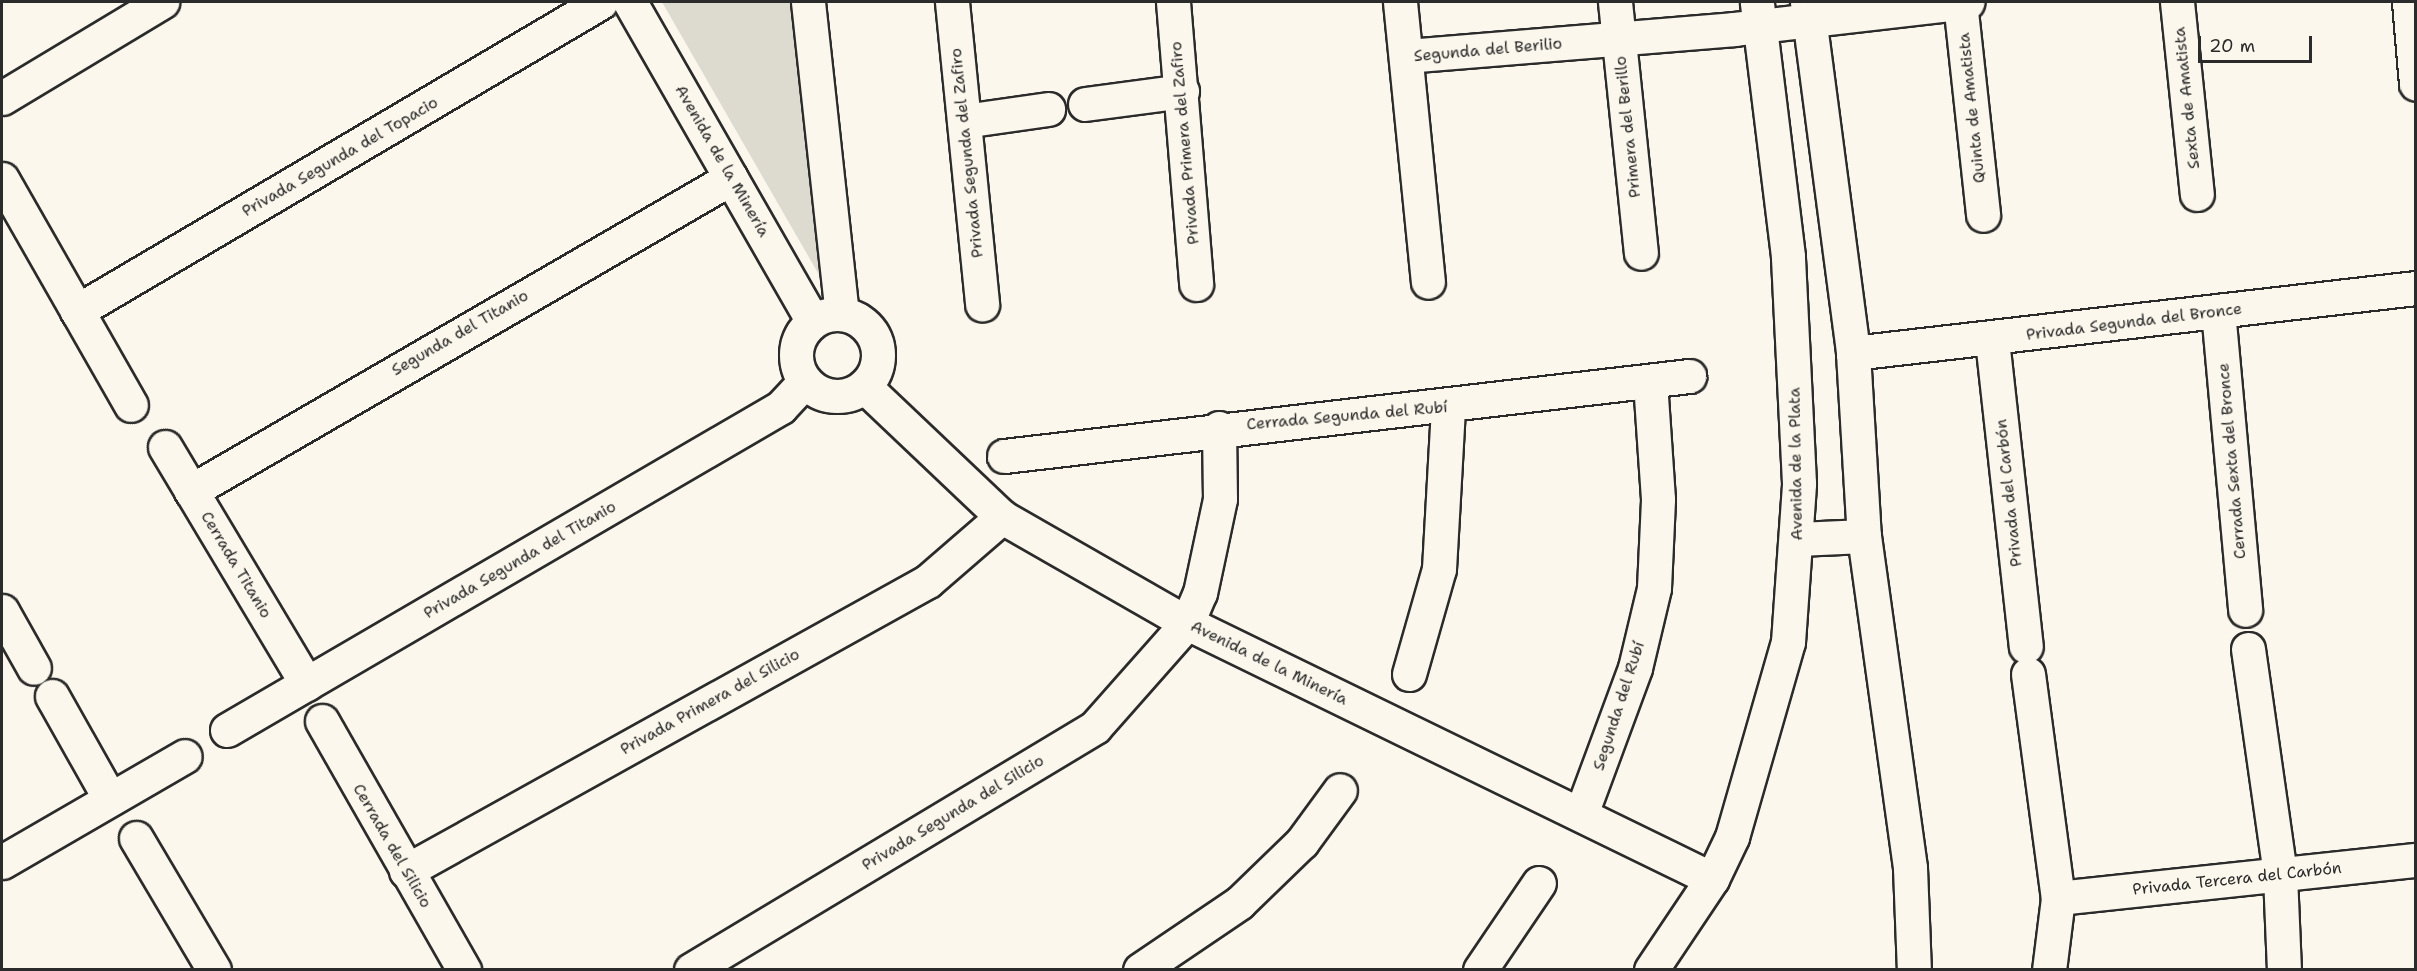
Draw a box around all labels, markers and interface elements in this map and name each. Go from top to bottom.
scale bar [2201,24,2315,62]
street label: Sexta de Amatista [2170,26,2204,170]
street label: Quinta de Amatista [1955,32,1989,184]
street label: Segunda del Berilio [1413,34,1563,66]
text: 20 m [2209,34,2255,58]
street label: Privada Primera del Zafiro [1167,41,1203,245]
street label: Privada Segunda del Zafiro [946,47,988,259]
street label: Primera del Berillo [1611,55,1645,199]
street label: Avenida de la Minería [671,82,773,240]
street label: Privada Segunda del Topacio [239,93,441,221]
street label: Segunda del Titanio [388,286,532,380]
street label: Privada Segunda del Bronce [2025,299,2243,345]
street label: Cerrada Sexta del Bronce [2214,362,2250,560]
street label: Avenida de la Plata [1785,387,1807,541]
street label: Cerrada Segunda del Rubí [1246,398,1448,434]
street label: Privada del Carbón [1992,418,2026,568]
street label: Privada Segunda del Titanio [420,497,620,623]
street label: Cerrada Titanio [197,508,275,622]
street label: Avenida de la Minería [1187,617,1351,709]
street label: Segunda del Rubí [1589,639,1649,773]
street label: Privada Primera del Silicio [617,645,803,759]
street label: Privada Segunda del Silicio [859,751,1047,875]
street label: Cerrada del Silicio [349,780,435,912]
street label: Privada Tercera del Carbón [2131,858,2343,900]

